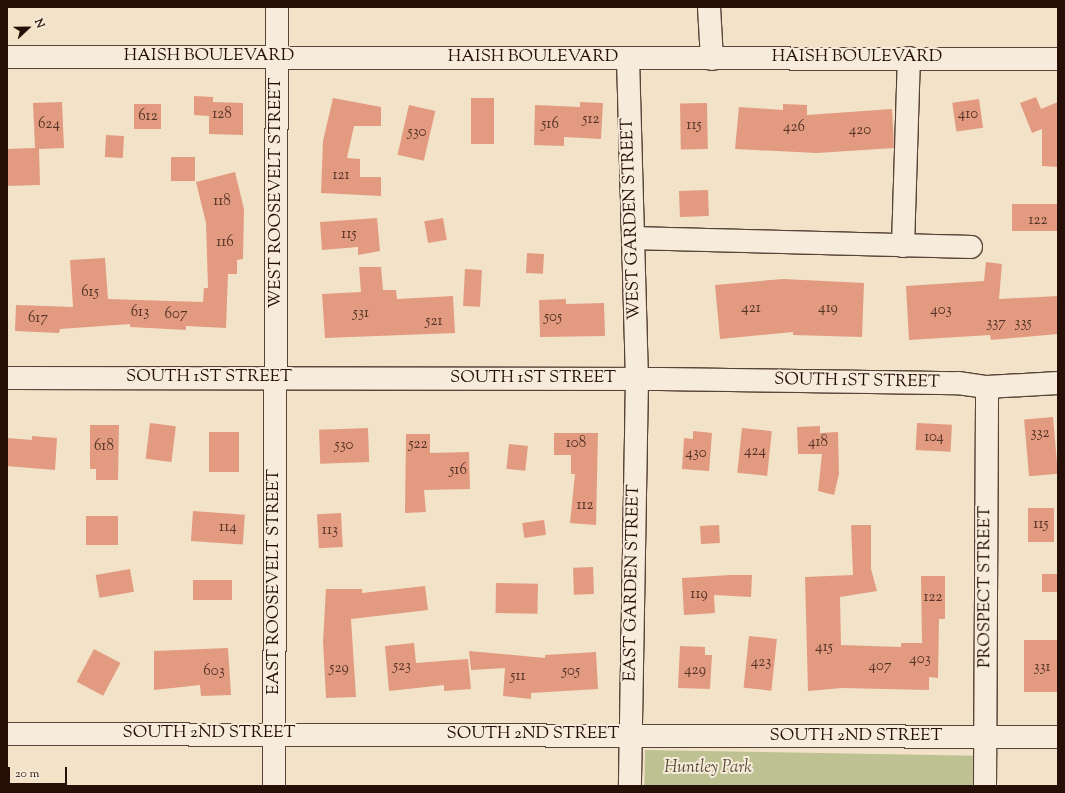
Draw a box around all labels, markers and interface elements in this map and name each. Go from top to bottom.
north arrow [8,8,48,48]
text: N [30,16,48,31]
street label: HAISH BOULEVARD [124,47,294,67]
street label: HAISH BOULEVARD [448,48,618,68]
street label: HAISH BOULEVARD [772,48,942,68]
street label: WEST ROOSEVELT STREET [267,77,287,309]
house number: 128 [212,106,232,124]
house number: 410 [958,106,978,124]
house number: 612 [138,108,158,126]
house number: 512 [582,111,600,129]
house number: 624 [38,116,60,134]
house number: 516 [541,116,559,134]
street label: WEST GARDEN STREET [618,117,646,321]
house number: 115 [686,117,702,135]
house number: 426 [783,119,805,137]
house number: 420 [849,122,871,140]
house number: 530 [408,124,426,142]
house number: 121 [332,167,350,185]
house number: 118 [213,193,231,211]
house number: 122 [1028,212,1048,230]
house number: 115 [341,226,357,244]
house number: 116 [216,234,234,252]
house number: 615 [81,284,99,302]
house number: 421 [741,300,761,318]
house number: 419 [818,300,838,318]
house number: 403 [930,302,952,320]
house number: 613 [131,304,149,322]
house number: 531 [353,305,369,323]
house number: 607 [165,306,187,324]
house number: 505 [544,309,562,327]
house number: 617 [28,310,48,328]
house number: 521 [425,313,443,331]
house number: 337 [986,315,1006,333]
house number: 335 [1014,315,1032,333]
street label: SOUTH 1ST STREET [126,368,292,388]
street label: SOUTH 1ST STREET [450,369,616,389]
street label: SOUTH 1ST STREET [774,370,940,394]
house number: 332 [1030,425,1050,443]
house number: 104 [924,429,944,447]
house number: 418 [808,434,828,452]
house number: 108 [566,435,586,453]
house number: 522 [408,436,428,454]
house number: 530 [335,437,353,455]
house number: 618 [94,438,114,456]
house number: 424 [744,443,766,461]
house number: 430 [685,445,707,463]
house number: 516 [449,462,467,480]
street label: EAST ROOSEVELT STREET [265,469,285,695]
street label: EAST GARDEN STREET [621,484,645,682]
house number: 112 [576,497,594,515]
street label: PROSPECT STREET [976,506,996,668]
house number: 115 [1033,516,1049,534]
house number: 114 [219,519,237,537]
house number: 113 [322,522,338,540]
house number: 119 [690,586,708,604]
house number: 122 [923,589,943,607]
house number: 415 [815,639,833,657]
house number: 403 [909,651,931,669]
house number: 423 [751,654,771,672]
house number: 523 [393,658,411,676]
house number: 407 [869,658,891,676]
house number: 331 [1033,659,1051,677]
house number: 529 [329,660,349,678]
house number: 429 [684,662,706,680]
house number: 603 [203,663,225,681]
house number: 505 [562,663,580,681]
house number: 511 [510,668,526,686]
street label: SOUTH 2ND STREET [123,724,295,744]
street label: SOUTH 2ND STREET [447,725,619,745]
street label: SOUTH 2ND STREET [770,727,942,747]
scale bar [10,759,69,785]
park label: Huntley Park [664,759,752,779]
text: 20 m [15,765,39,783]

